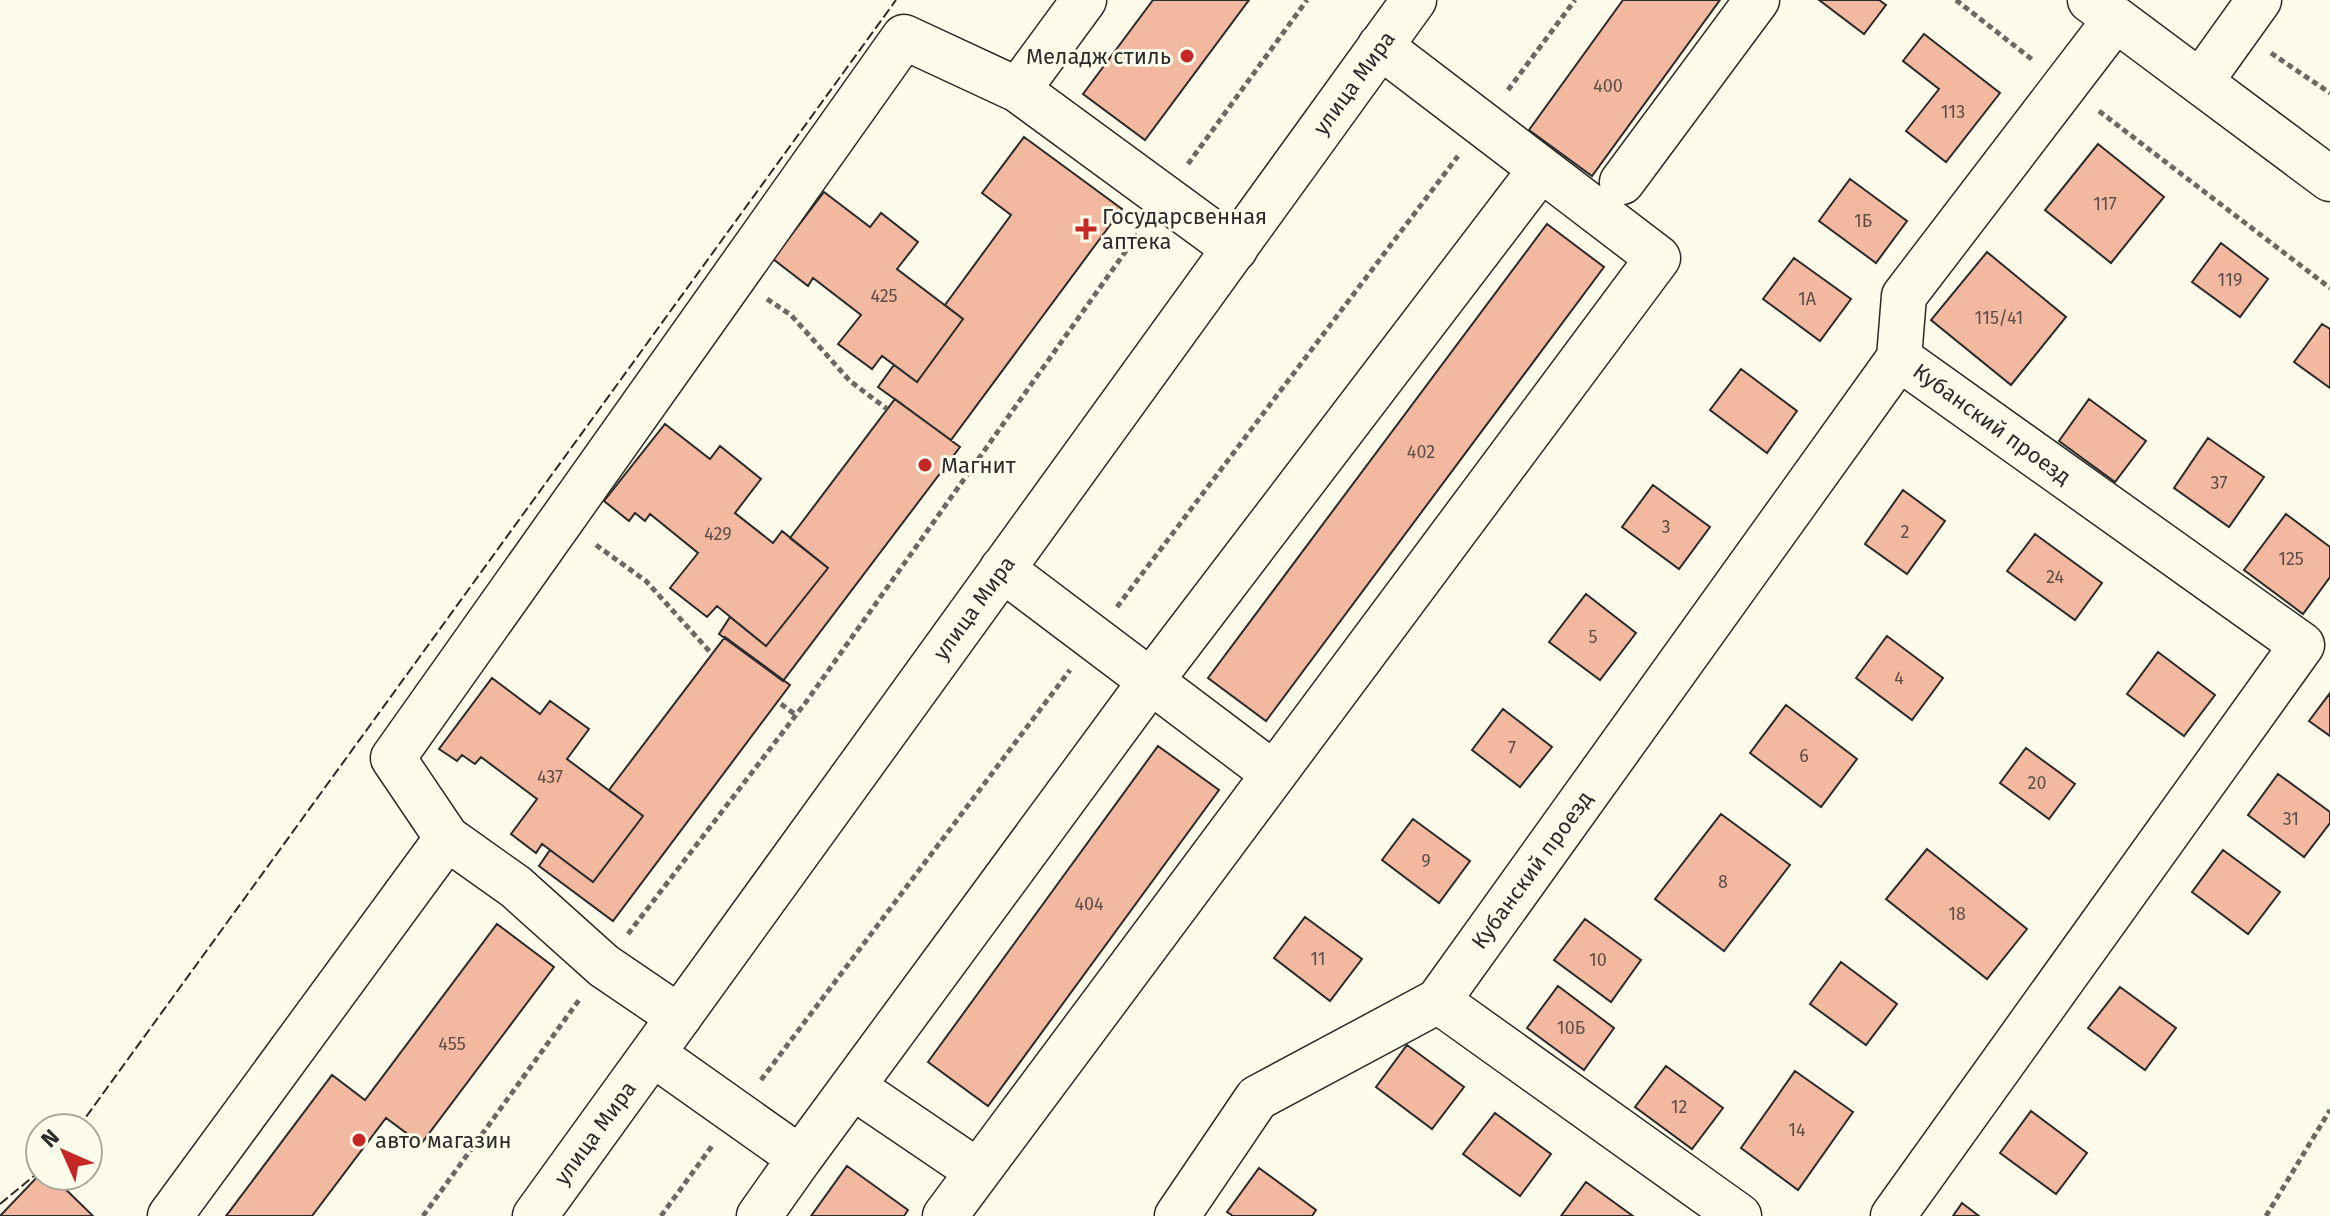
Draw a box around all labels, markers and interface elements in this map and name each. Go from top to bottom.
street label: улица Мира [1307,26,1401,140]
place label: Меладж стиль [1026,43,1171,70]
marker: Меладж стиль [1178,47,1196,65]
house number: 400 [1593,75,1623,97]
house number: 113 [1941,101,1965,123]
house number: 117 [2093,193,2117,215]
place label: Государсвенная аптека [1102,203,1267,255]
house number: 1Б [1854,210,1872,232]
marker: Государсвенная аптека [1077,220,1095,238]
house number: 119 [2218,269,2242,291]
house number: 425 [870,285,898,307]
house number: 1А [1798,288,1817,310]
house number: 115/41 [1975,307,2023,329]
street label: Кубанский проезд [1908,358,2076,490]
house number: 402 [1407,441,1435,463]
place label: Магнит [941,452,1016,479]
marker: Магнит [916,456,934,474]
house number: 37 [2211,472,2227,494]
house number: 3 [1662,516,1670,538]
house number: 2 [1901,521,1910,543]
house number: 429 [704,523,732,545]
house number: 125 [2278,548,2304,570]
street label: улица Мира [927,551,1021,665]
house number: 24 [2046,566,2064,588]
house number: 5 [1588,626,1598,648]
house number: 4 [1894,667,1904,689]
house number: 7 [1508,737,1516,759]
house number: 6 [1799,745,1809,767]
house number: 437 [537,766,563,788]
house number: 20 [2028,772,2046,794]
street label: Кубанский проезд [1466,786,1598,954]
house number: 31 [2283,808,2299,830]
house number: 9 [1421,850,1431,872]
house number: 8 [1718,871,1728,893]
house number: 404 [1074,893,1104,915]
house number: 18 [1948,903,1966,925]
house number: 11 [1310,948,1326,970]
house number: 10 [1589,949,1607,971]
house number: 10Б [1557,1017,1585,1039]
house number: 455 [438,1033,466,1055]
street label: улица Мира [548,1076,642,1190]
house number: 12 [1671,1096,1687,1118]
north arrow [24,1112,104,1192]
house number: 14 [1788,1119,1806,1141]
text: N [36,1124,65,1153]
place label: авто магазин [375,1127,512,1154]
marker: авто магазин [350,1131,368,1149]

